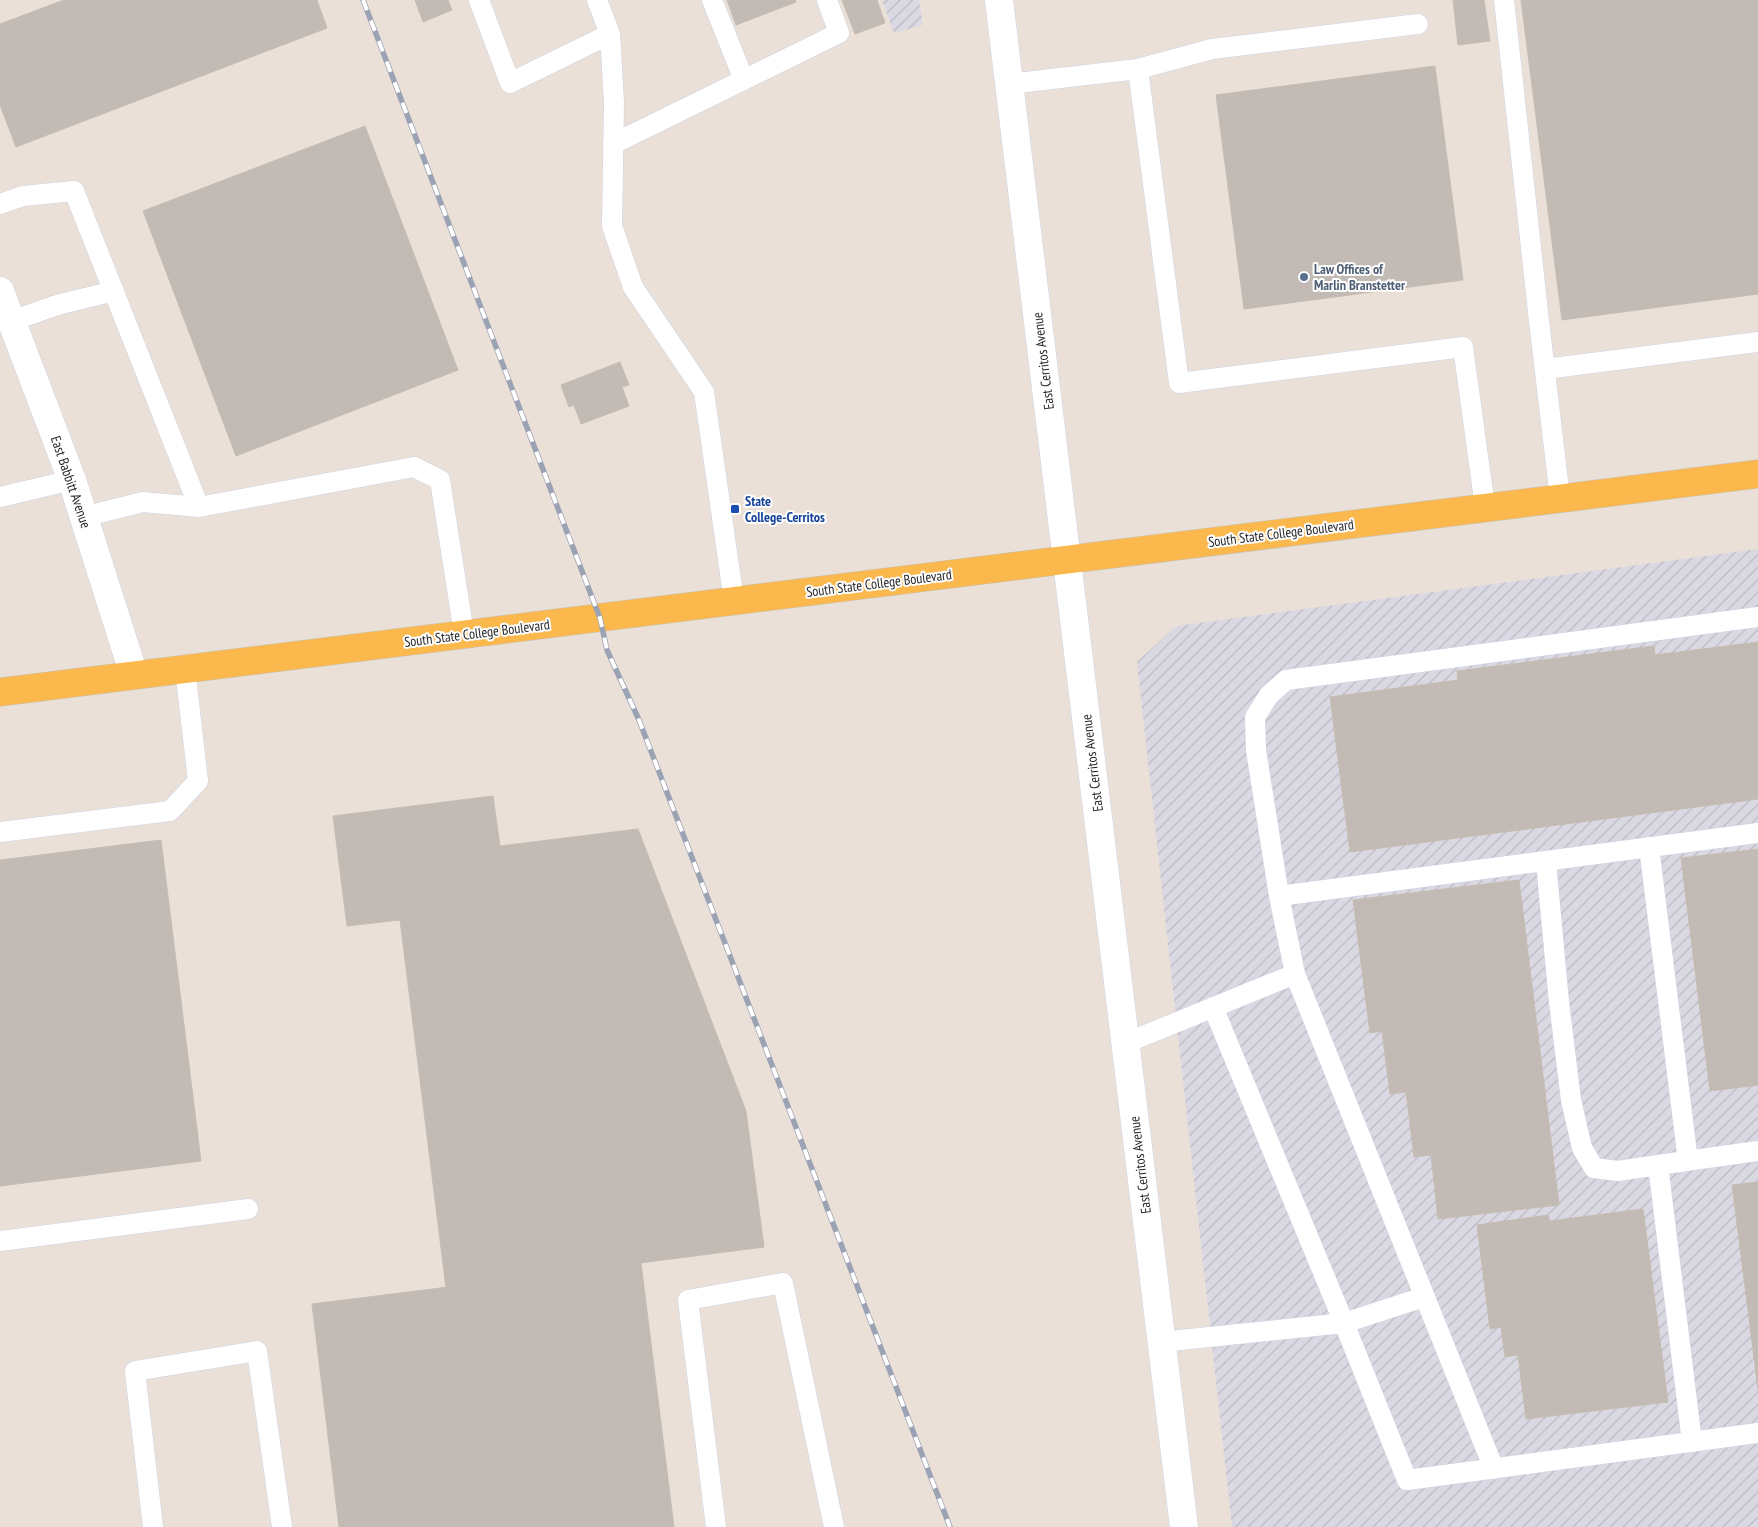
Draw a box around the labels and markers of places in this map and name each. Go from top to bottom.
place label: Law Offices of Marlin Branstetter [1314,260,1406,294]
marker: Law Offices of Marlin Branstetter [1298,271,1310,283]
place label: State College-Cerritos [745,492,825,526]
marker: State College-Cerritos [729,503,741,515]

